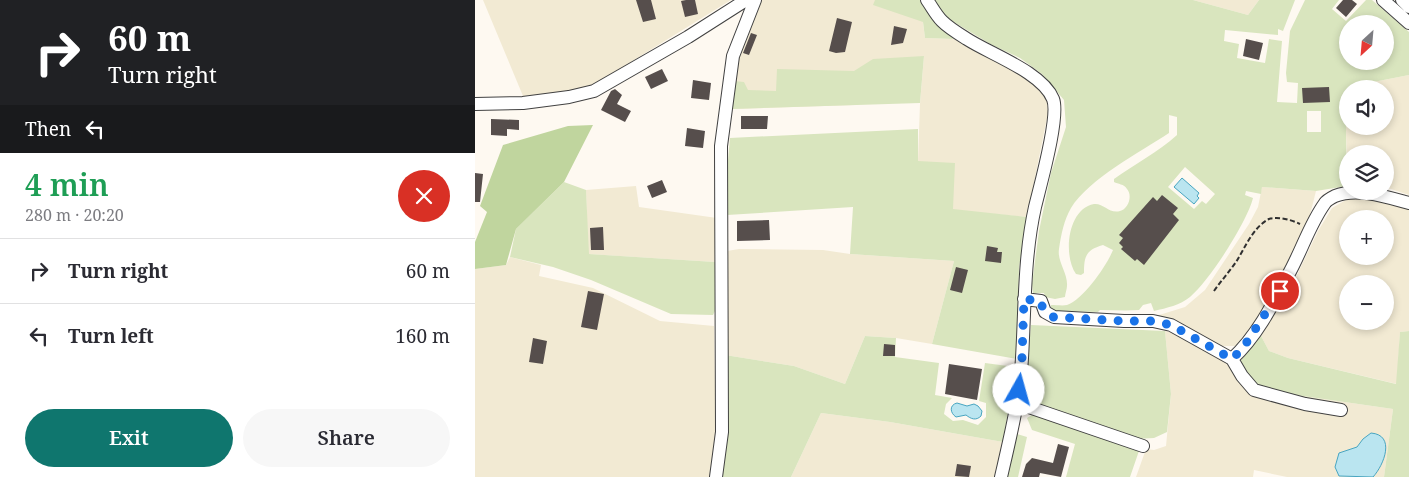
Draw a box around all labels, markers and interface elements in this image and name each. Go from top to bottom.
text: 60 m [108,14,191,61]
north arrow [1339,15,1394,70]
map controls [1339,15,1394,330]
icon: right [25,20,90,85]
text: Turn right [108,59,217,89]
button: sound [1339,80,1394,135]
icon: left [81,115,109,143]
text: Then [25,116,71,142]
button: layers [1339,145,1394,200]
text: 4 min [25,164,109,205]
button: close [398,170,450,222]
text: 280 m · 20:20 [25,204,124,226]
button: + [1339,210,1394,265]
icon: right [25,257,53,285]
text: Turn right [68,258,168,284]
text: 60 m [406,258,450,284]
pin [1259,270,1301,312]
button: − [1339,275,1394,330]
icon: arrive [1266,277,1294,305]
icon: left [25,322,53,350]
text: Turn left [68,323,154,349]
text: 160 m [395,323,450,349]
position arrow [992,363,1044,415]
button: Exit [25,409,233,467]
button: Share [243,409,450,467]

